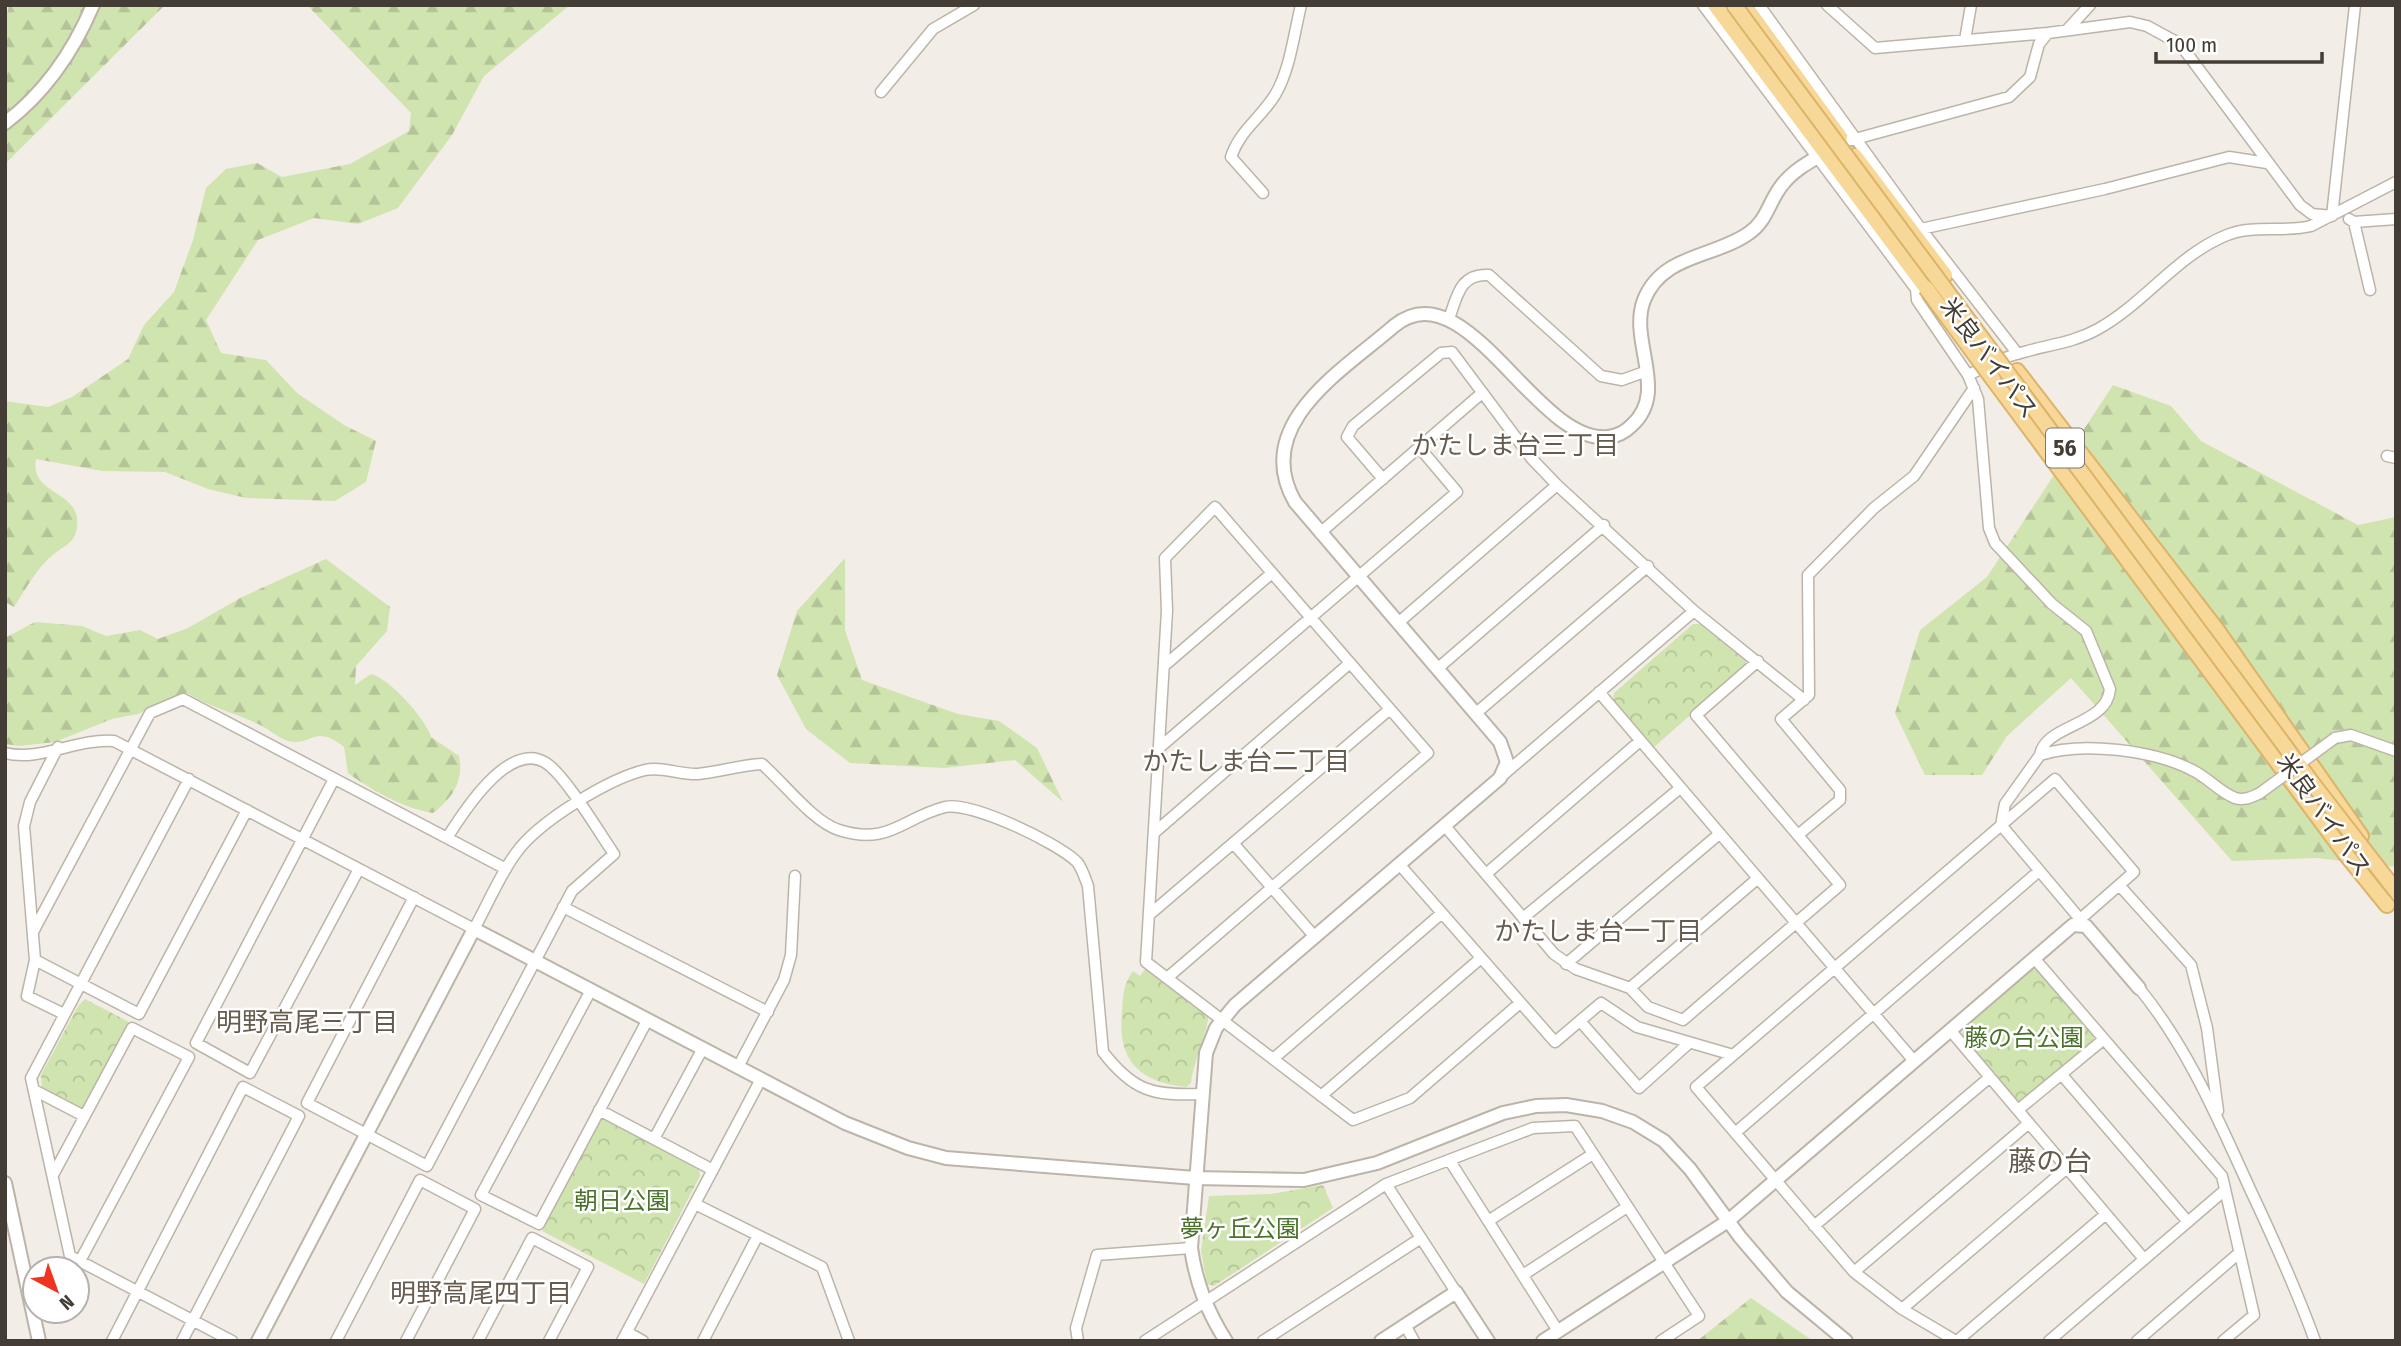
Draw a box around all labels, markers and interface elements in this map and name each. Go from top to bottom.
scale bar [2156,21,2322,65]
text: 100 m [2166,32,2217,58]
street label: 米良バイパス [1935,292,2043,424]
road number: 56 [2046,428,2084,468]
district label: かたしま台三丁目 [1411,430,1619,461]
district label: かたしま台二丁目 [1142,746,1350,777]
street label: 米良バイパス [2271,748,2377,882]
district label: かたしま台一丁目 [1494,916,1702,947]
district label: 明野高尾三丁目 [216,1007,398,1038]
park label: 藤の台公園 [1964,1024,2084,1052]
district label: 藤の台 [2008,1145,2092,1178]
park label: 朝日公園 [574,1187,670,1215]
park label: 夢ヶ丘公園 [1180,1215,1300,1243]
north arrow [21,1255,91,1325]
district label: 明野高尾四丁目 [390,1278,572,1309]
text: N [55,1290,79,1315]

